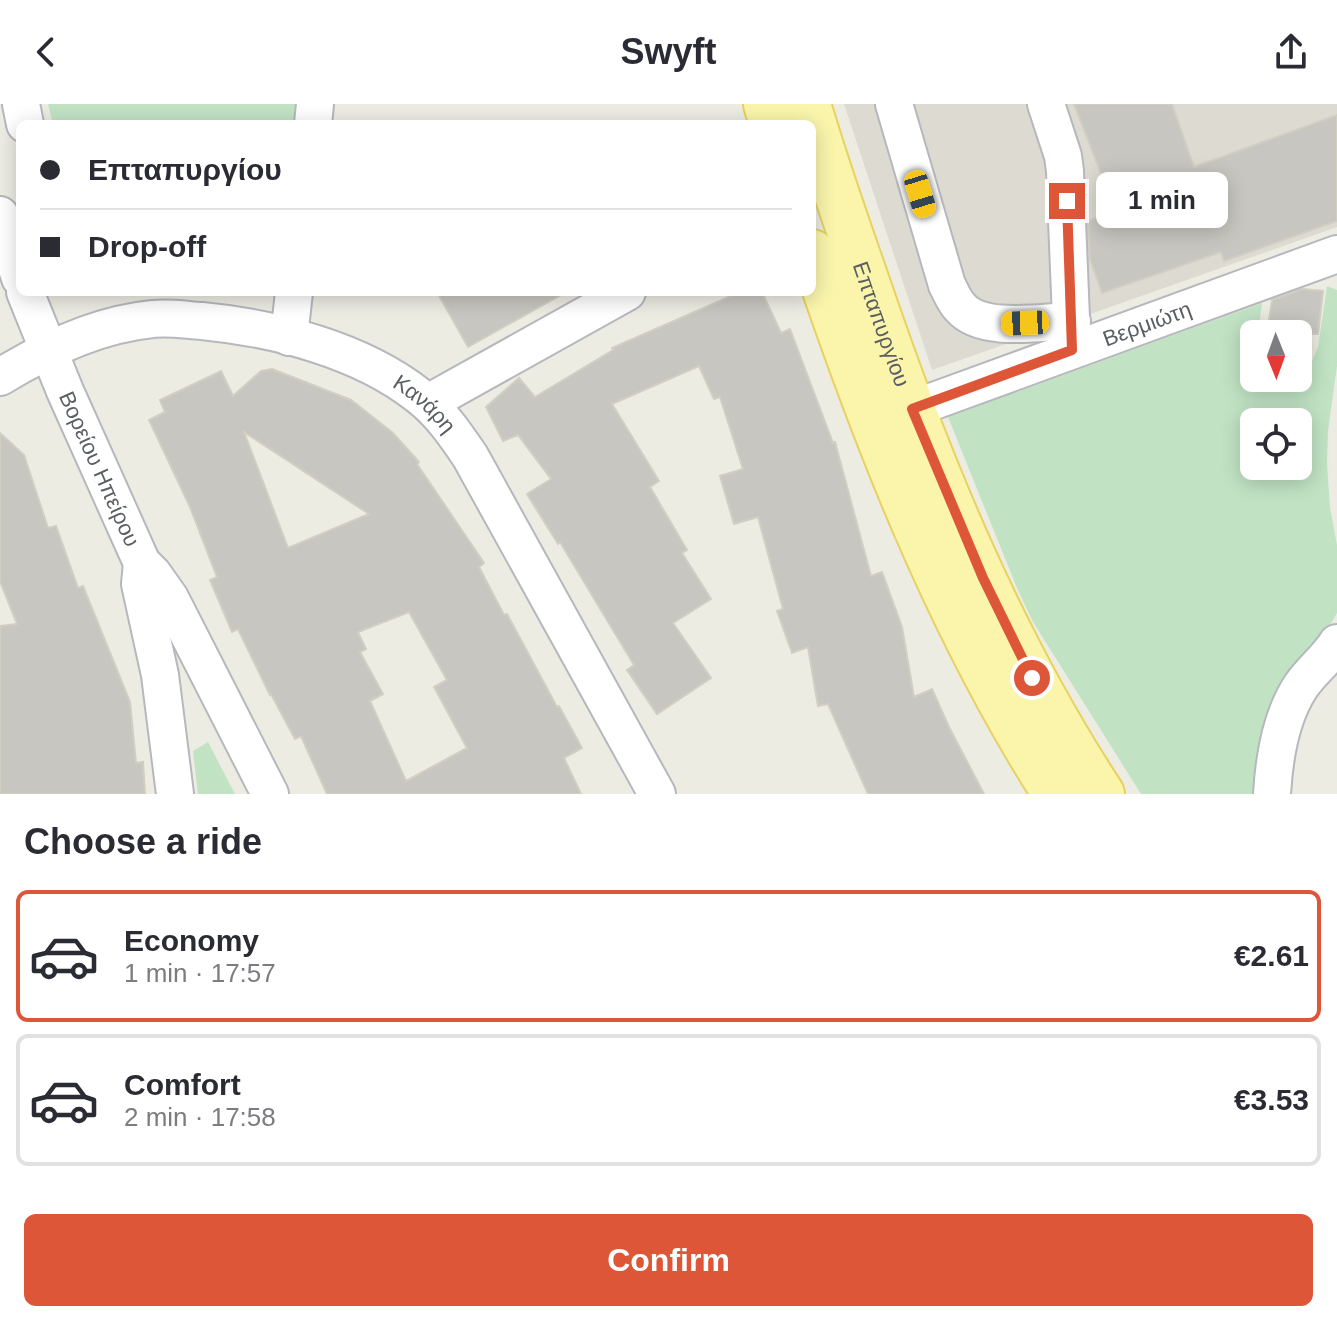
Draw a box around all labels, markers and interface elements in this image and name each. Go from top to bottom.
icon: back [24,30,68,74]
icon: share [1269,30,1313,74]
text: Swyft [620,31,717,72]
text: Επταπυργίου [88,153,282,186]
car [902,168,938,220]
callout: 1 min [1095,173,1227,229]
route end [1049,183,1085,219]
text: 1 min [1128,185,1196,215]
text: Drop-off [88,230,206,263]
street label: Επταπυργίου [848,258,915,390]
street label: Βερμιώτη [1099,296,1195,351]
car [1001,310,1049,336]
north arrow [1240,320,1312,392]
map controls [1240,320,1312,480]
street label: Κανάρη [389,370,461,438]
street label: Βορείου Ηπείρου [54,388,145,550]
button: locate [1240,408,1312,480]
route start [1014,660,1050,696]
text: Choose a ride [24,821,262,862]
icon: car [28,920,100,992]
text: Economy [124,924,259,957]
text: €2.61 [1234,939,1309,972]
text: 1 min · 17:57 [124,958,276,988]
icon: car [28,1064,100,1136]
text: Comfort [124,1068,241,1101]
text: €3.53 [1234,1083,1309,1116]
text: 2 min · 17:58 [124,1102,276,1132]
button: Confirm [24,1214,1313,1306]

